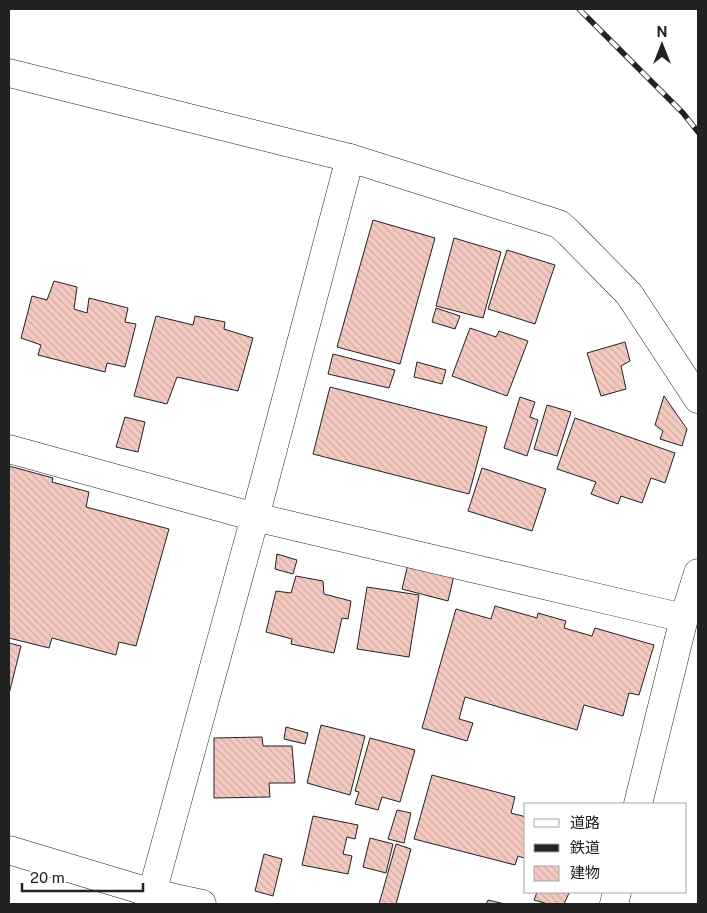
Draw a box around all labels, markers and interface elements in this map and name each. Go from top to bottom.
north arrow [637,20,687,70]
text: N [657,24,667,40]
legend [524,803,687,893]
text: 道路 [570,814,600,831]
text: 鉄道 [570,839,600,856]
scale bar [22,860,144,892]
text: 建物 [570,864,600,881]
text: 20 m [30,869,65,886]

